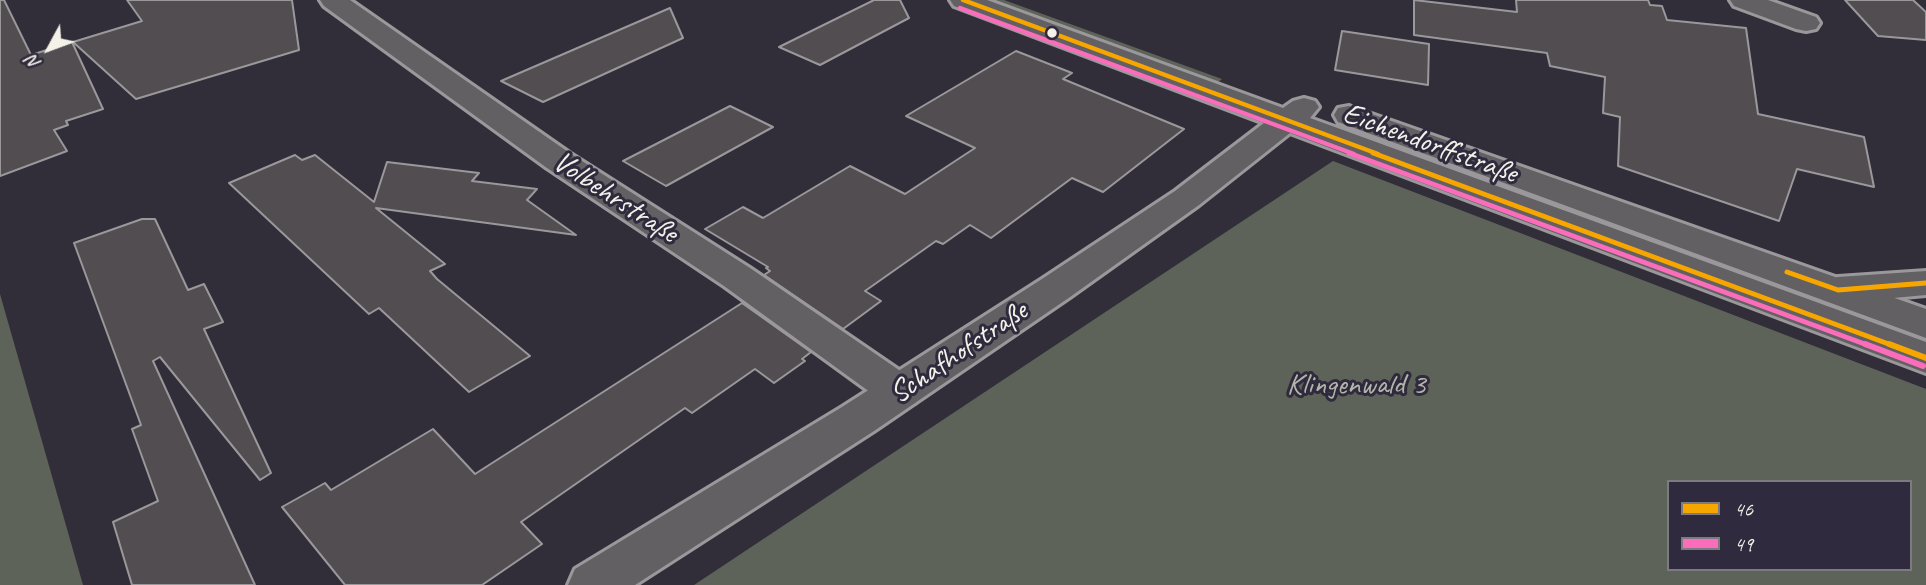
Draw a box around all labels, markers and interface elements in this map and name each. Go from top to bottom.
north arrow [14,14,84,84]
unlabelled marker [1045,26,1059,40]
text: N [20,50,46,75]
street label: Eichendorffstraße [1338,96,1522,192]
street label: Volbehrstraße [546,144,684,252]
street label: Schafhofstraße [883,294,1035,412]
park label: Klingenwald 3 [1287,367,1425,403]
legend [1667,480,1912,571]
text: 46 [1734,496,1753,522]
text: 49 [1734,531,1753,557]

